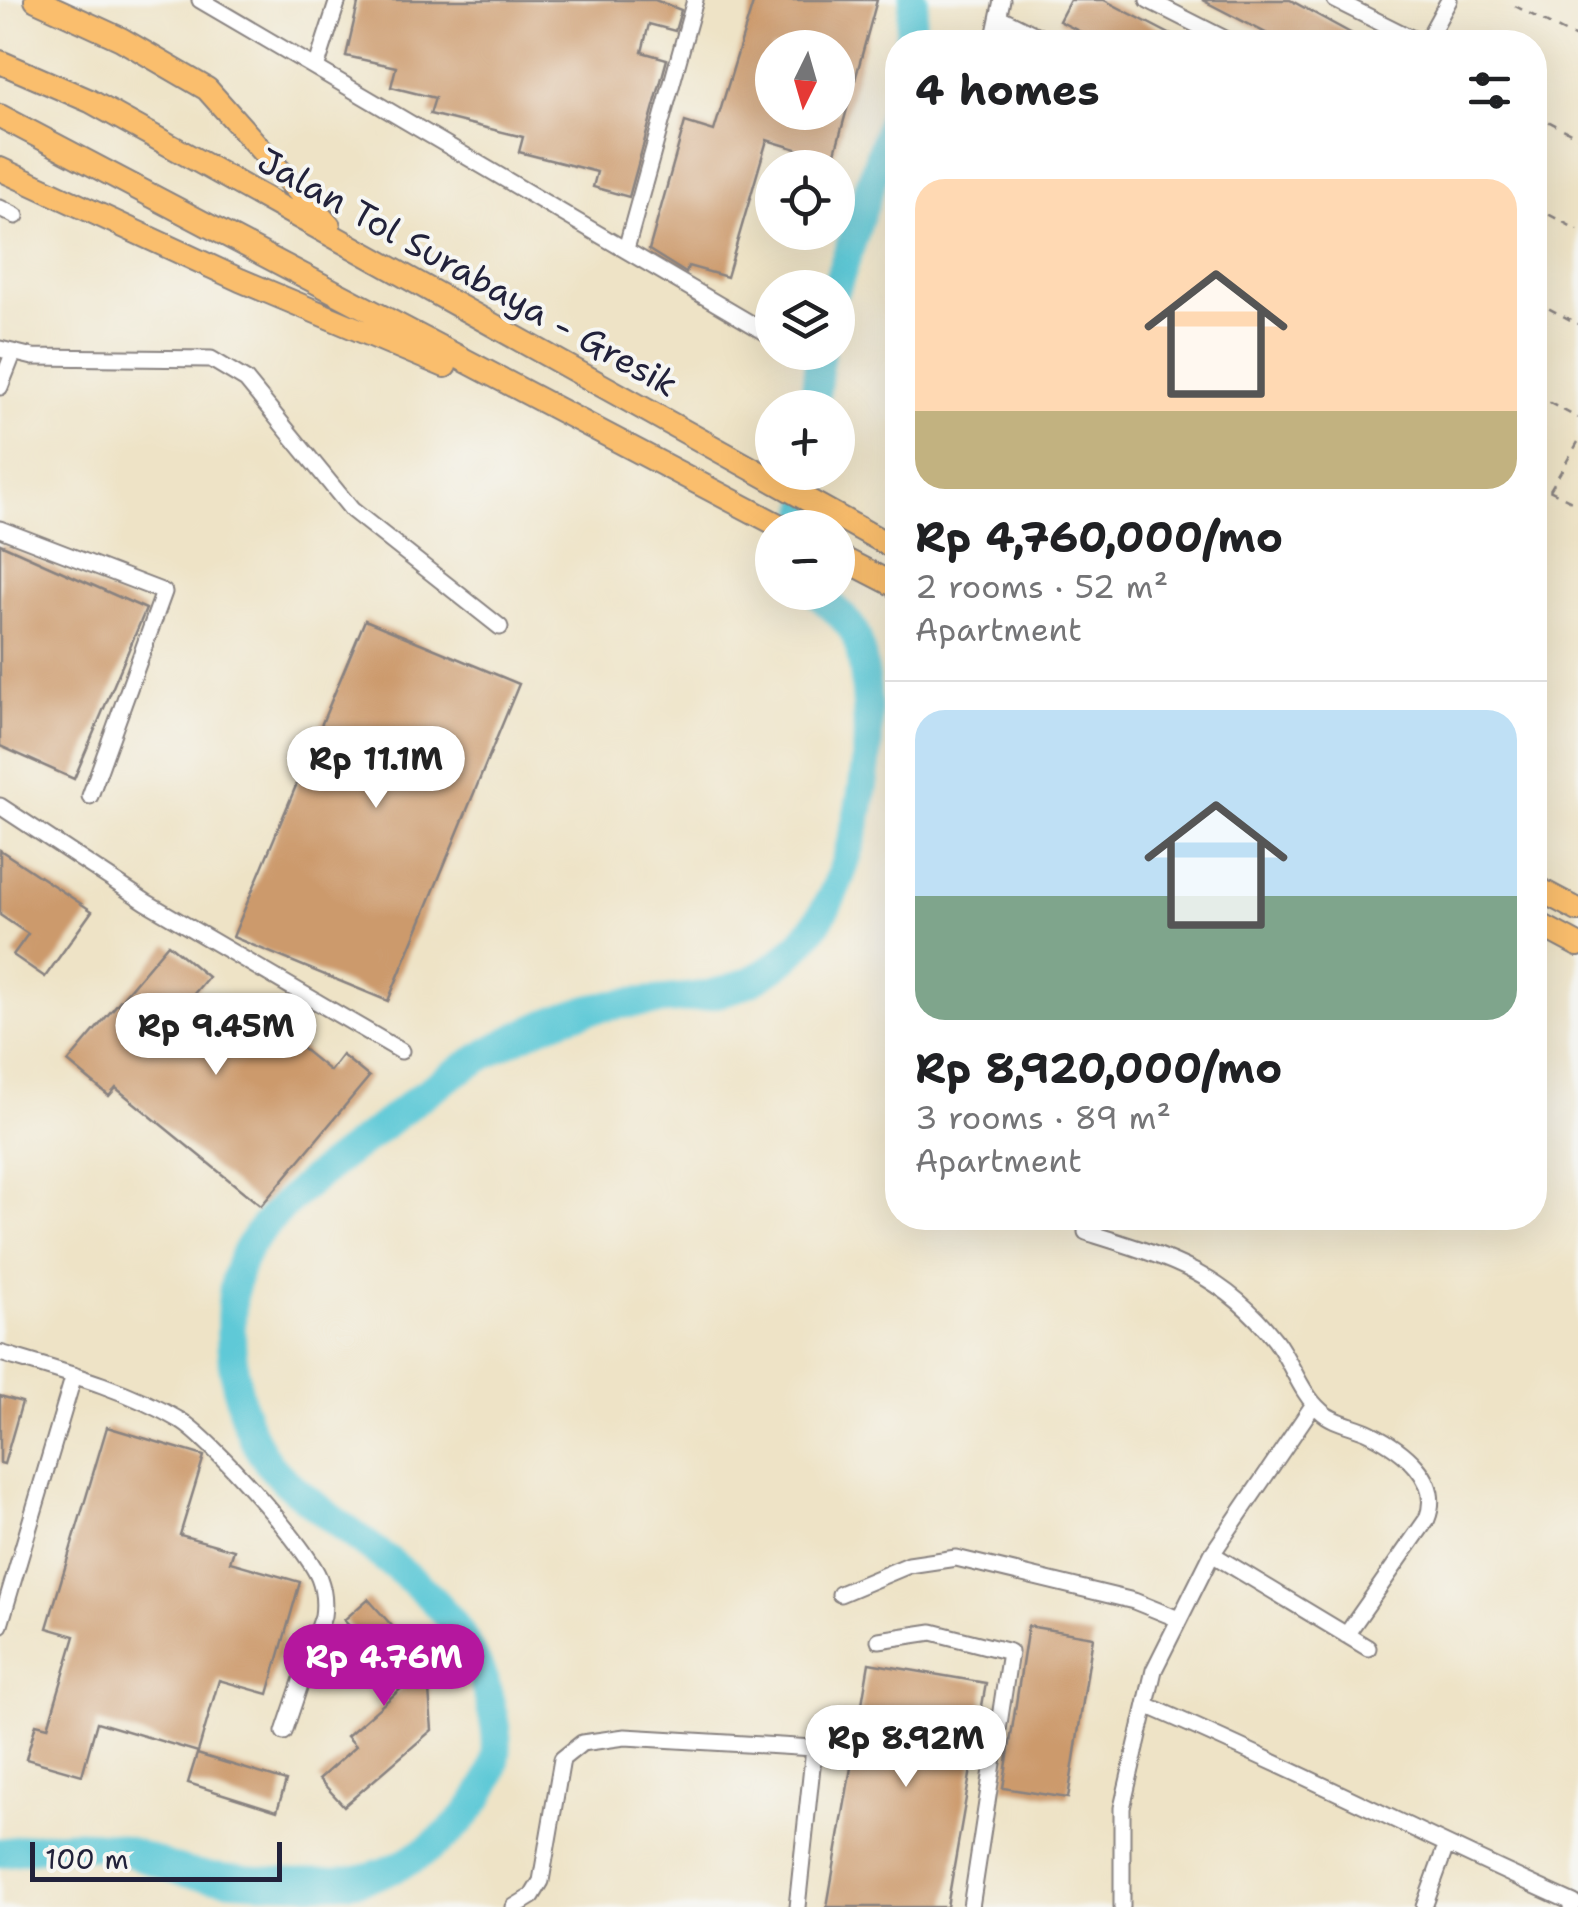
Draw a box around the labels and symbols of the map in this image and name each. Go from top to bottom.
north arrow [755,30,855,130]
street label: Jalan Tol Surabaya - Gresik [249,137,687,407]
pin: Rp 11.1M [273,726,479,811]
pin: Rp 9.45M [113,993,319,1078]
pin: Rp 4.76M [281,1624,487,1709]
pin: Rp 8.92M [803,1705,1009,1790]
scale bar [30,1837,282,1882]

